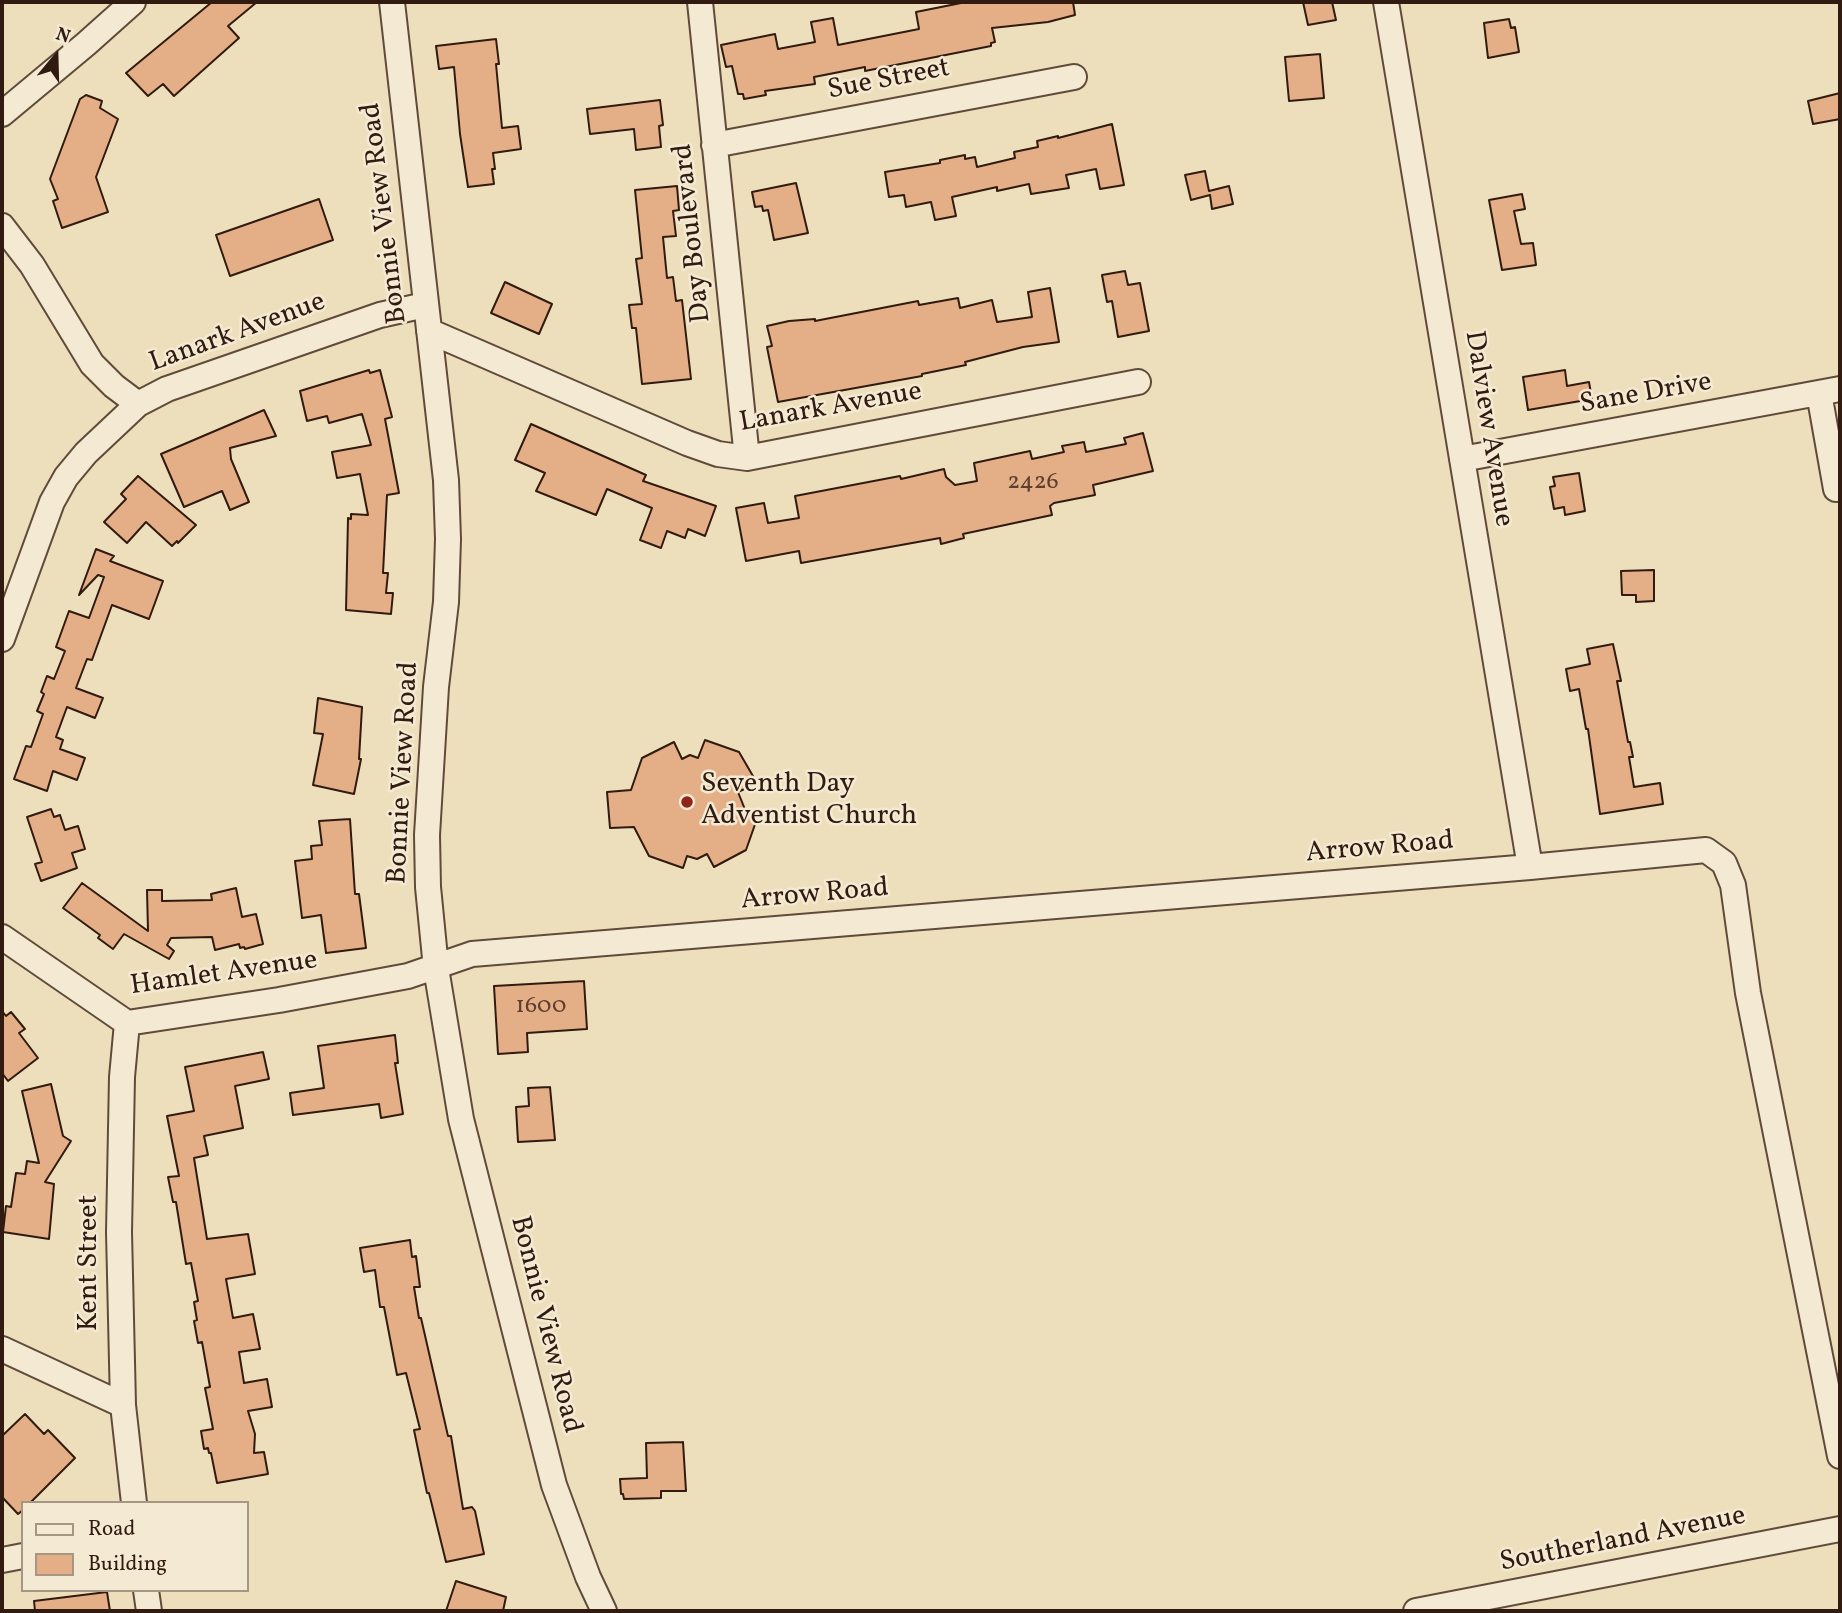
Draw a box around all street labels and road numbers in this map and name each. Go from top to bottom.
street label: Sue Street [825,53,953,109]
street label: Bonnie View Road [356,100,416,326]
street label: Day Boulevard [668,142,720,324]
street label: Lanark Avenue [146,287,330,381]
street label: Dalview Avenue [1455,329,1519,529]
street label: Sane Drive [1577,367,1715,423]
street label: Lanark Avenue [737,376,925,442]
street label: Bonnie View Road [382,661,428,885]
street label: Arrow Road [1305,826,1455,872]
street label: Arrow Road [740,873,890,919]
street label: Hamlet Avenue [128,945,320,1005]
street label: Kent Street [74,1195,108,1331]
street label: Bonnie View Road [501,1213,587,1437]
street label: Southerland Avenue [1497,1501,1749,1581]

